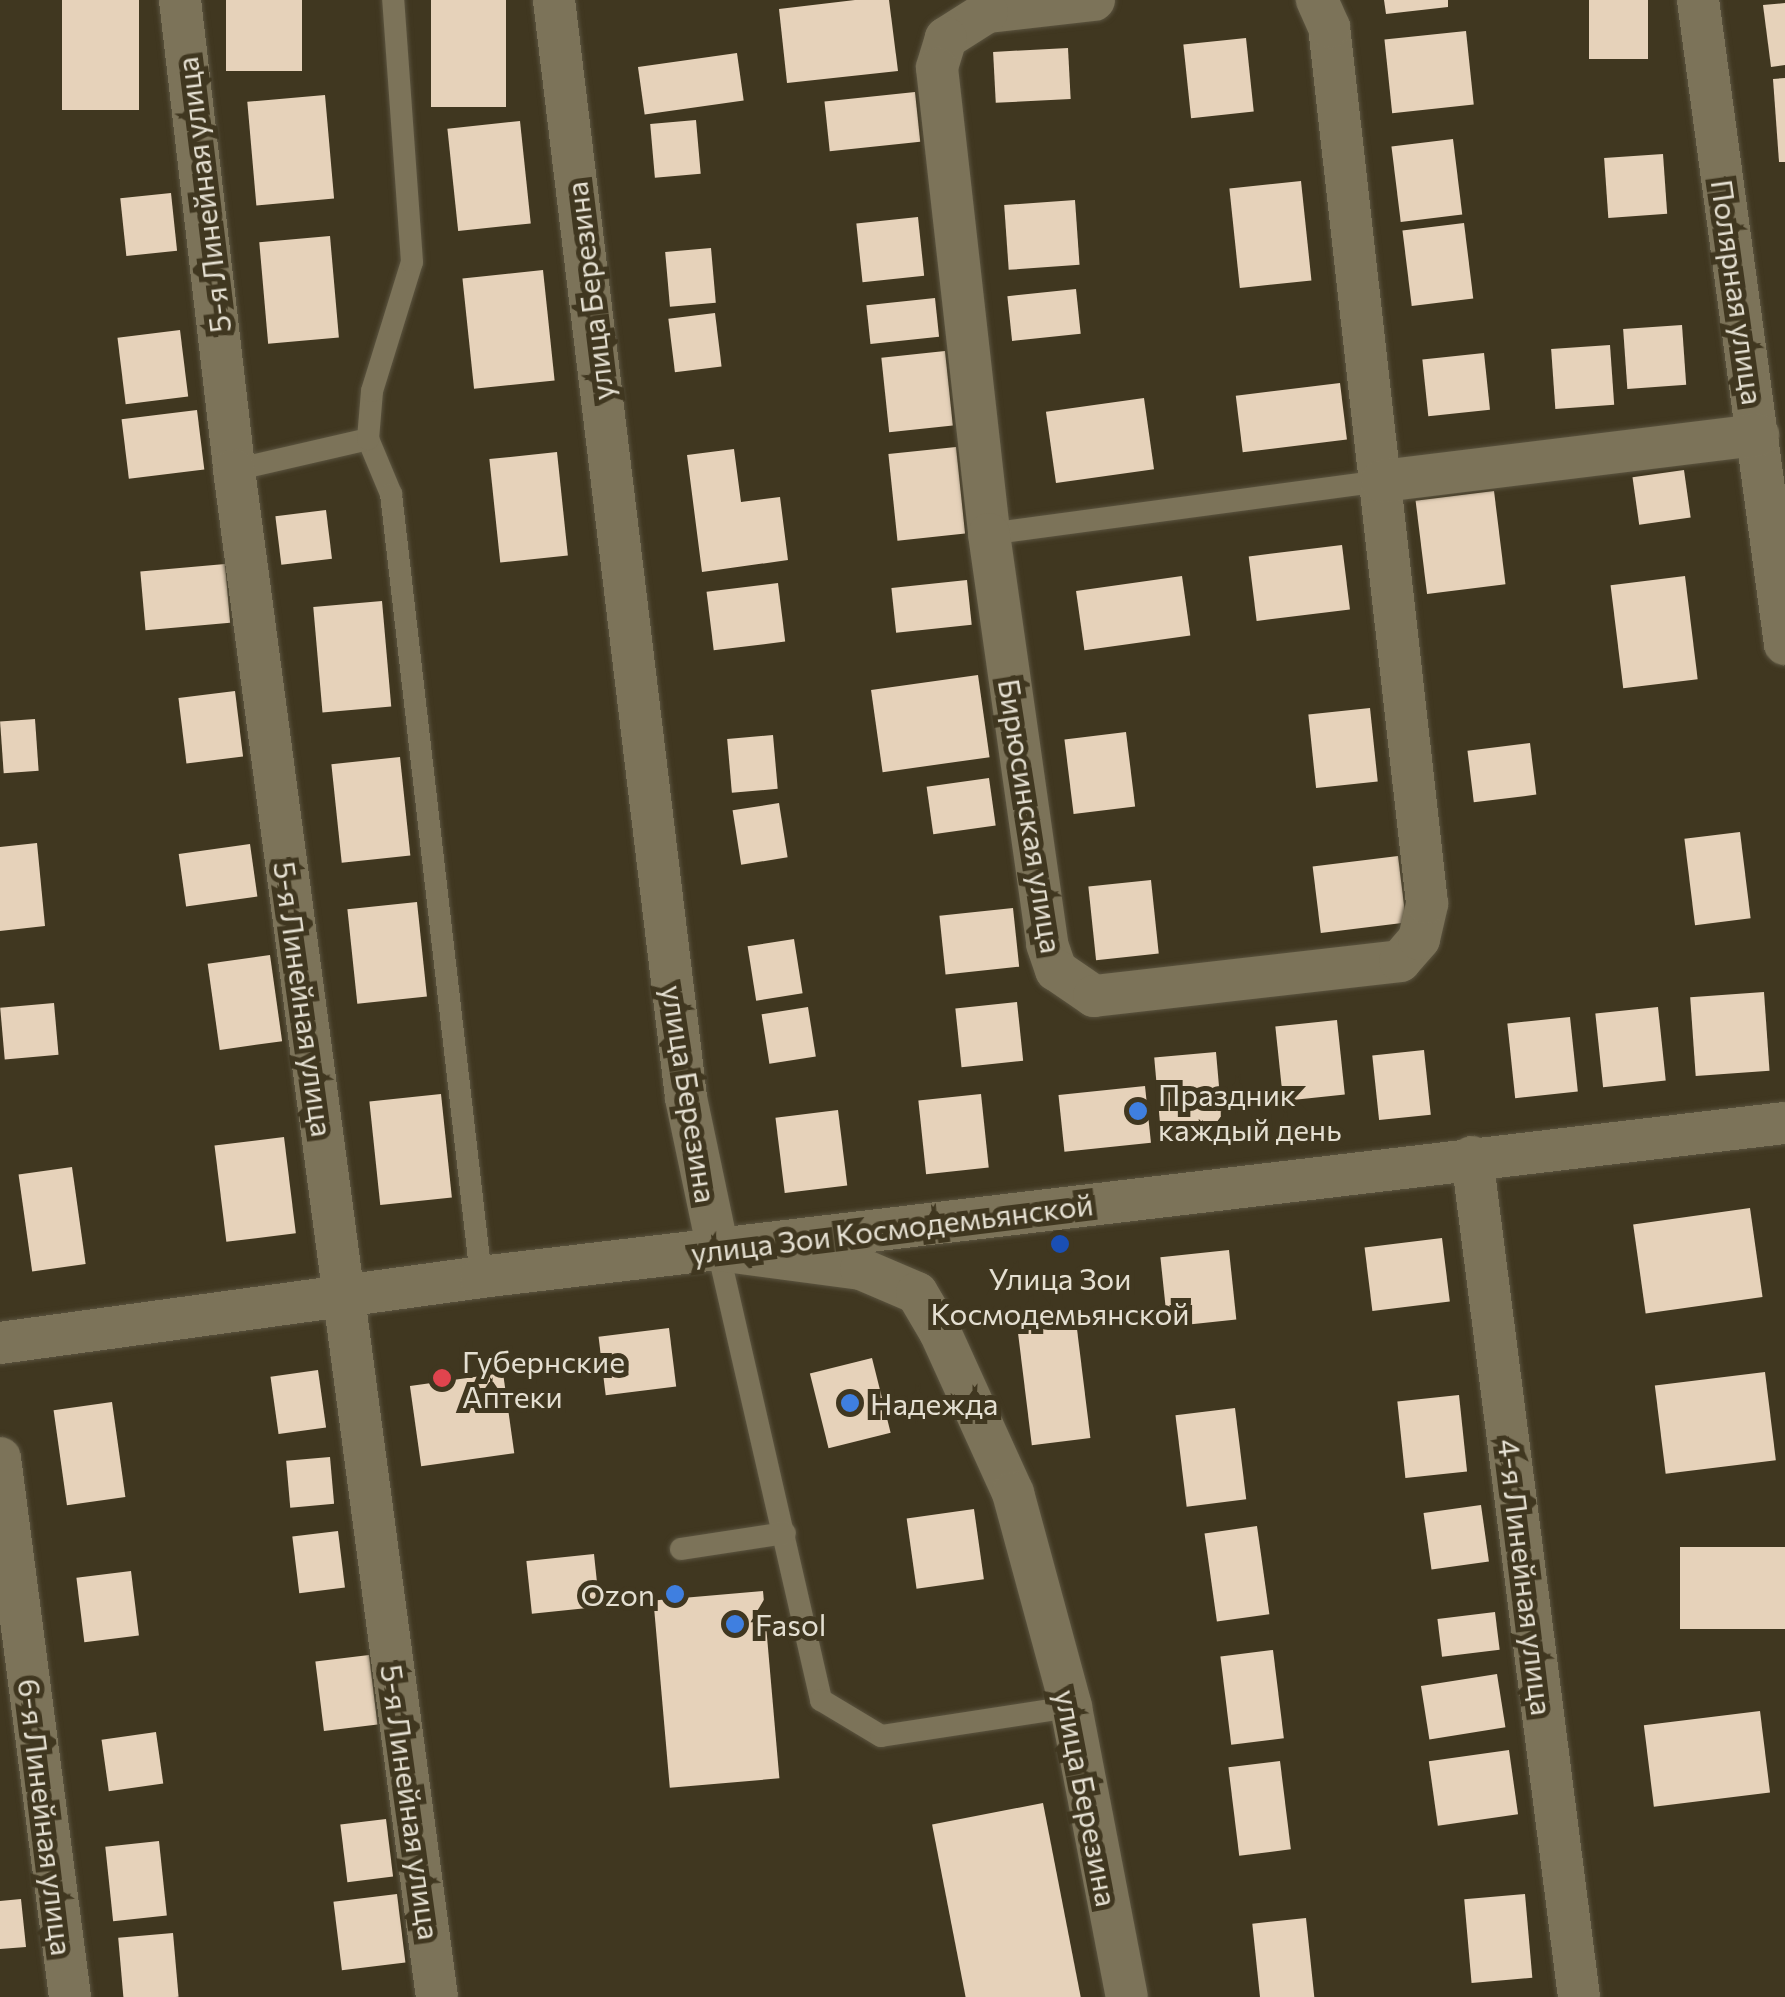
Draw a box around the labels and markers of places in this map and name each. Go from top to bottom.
place label: Праздник каждый день [1158,1076,1342,1146]
marker: Праздник каждый день [1127,1100,1149,1122]
marker: Улица Зои Космодемьянской [1049,1233,1071,1255]
place label: Улица Зои Космодемьянской [930,1260,1190,1330]
place label: Губернские Аптеки [462,1343,625,1414]
marker: Губернские Аптеки [431,1367,453,1389]
place label: Надежда [870,1385,998,1421]
marker: Надежда [839,1392,861,1414]
place label: Ozon [581,1576,655,1612]
marker: Ozon [664,1583,686,1605]
place label: Fasol [755,1606,826,1642]
marker: Fasol [724,1613,746,1635]

